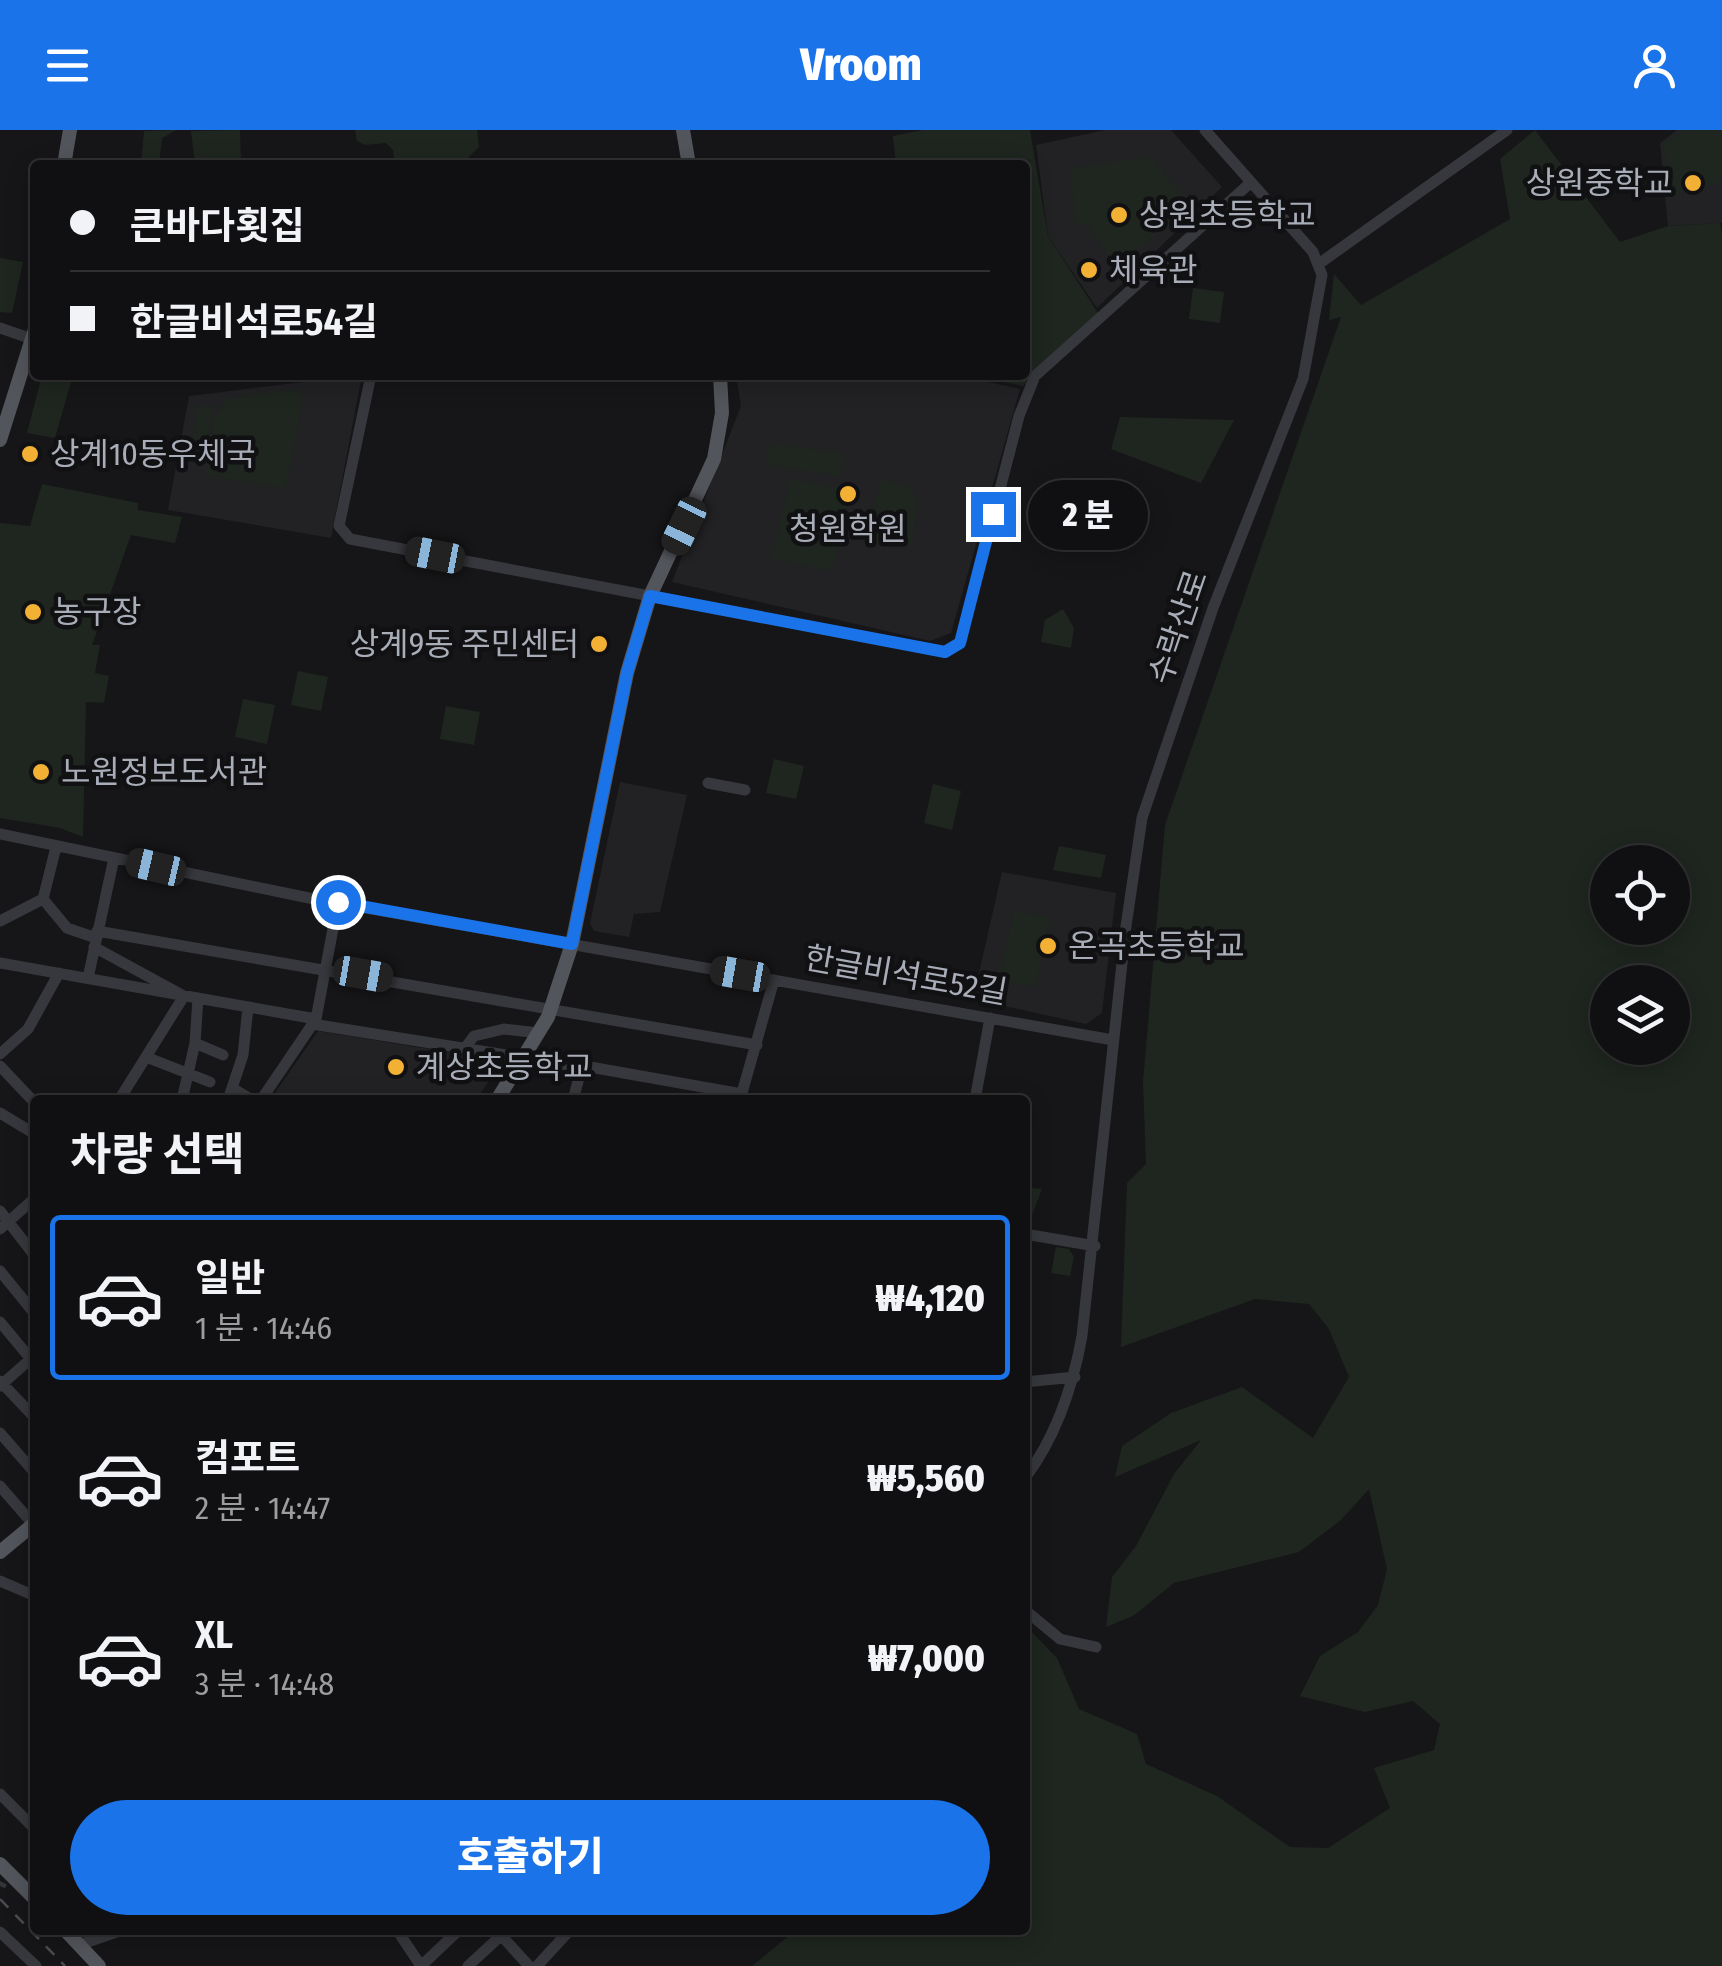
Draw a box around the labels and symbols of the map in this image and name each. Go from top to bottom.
place label: 상원중학교 [1526,164,1673,202]
marker: 상원중학교 [1682,172,1704,194]
place label: 상원초등학교 [1139,196,1316,234]
marker: 상원초등학교 [1108,204,1130,226]
place label: 체육관 [1109,251,1197,289]
marker: 체육관 [1078,259,1100,281]
place label: 상계10동우체국 [50,435,256,473]
marker: 상계10동우체국 [19,443,41,465]
callout: 2 분 [1028,479,1148,549]
marker: 청원학원 [837,483,859,505]
car [657,492,711,560]
route end [971,492,1016,537]
place label: 청원학원 [789,510,907,548]
car [403,535,467,575]
street label: 수락산로 [1141,565,1215,689]
place label: 농구장 [53,593,141,631]
marker: 농구장 [22,601,44,623]
place label: 상계9동 주민센터 [350,625,579,663]
marker: 상계9동 주민센터 [588,633,610,655]
place label: 노원정보도서관 [61,753,267,791]
marker: 노원정보도서관 [30,761,52,783]
car [123,846,189,888]
route start [316,880,361,925]
place label: 온곡초등학교 [1068,927,1245,965]
marker: 온곡초등학교 [1037,935,1059,957]
street label: 한글비석로52길 [802,938,1010,1012]
car [331,954,395,994]
car [708,954,772,994]
place label: 계상초등학교 [416,1048,593,1086]
marker: 계상초등학교 [385,1056,407,1078]

